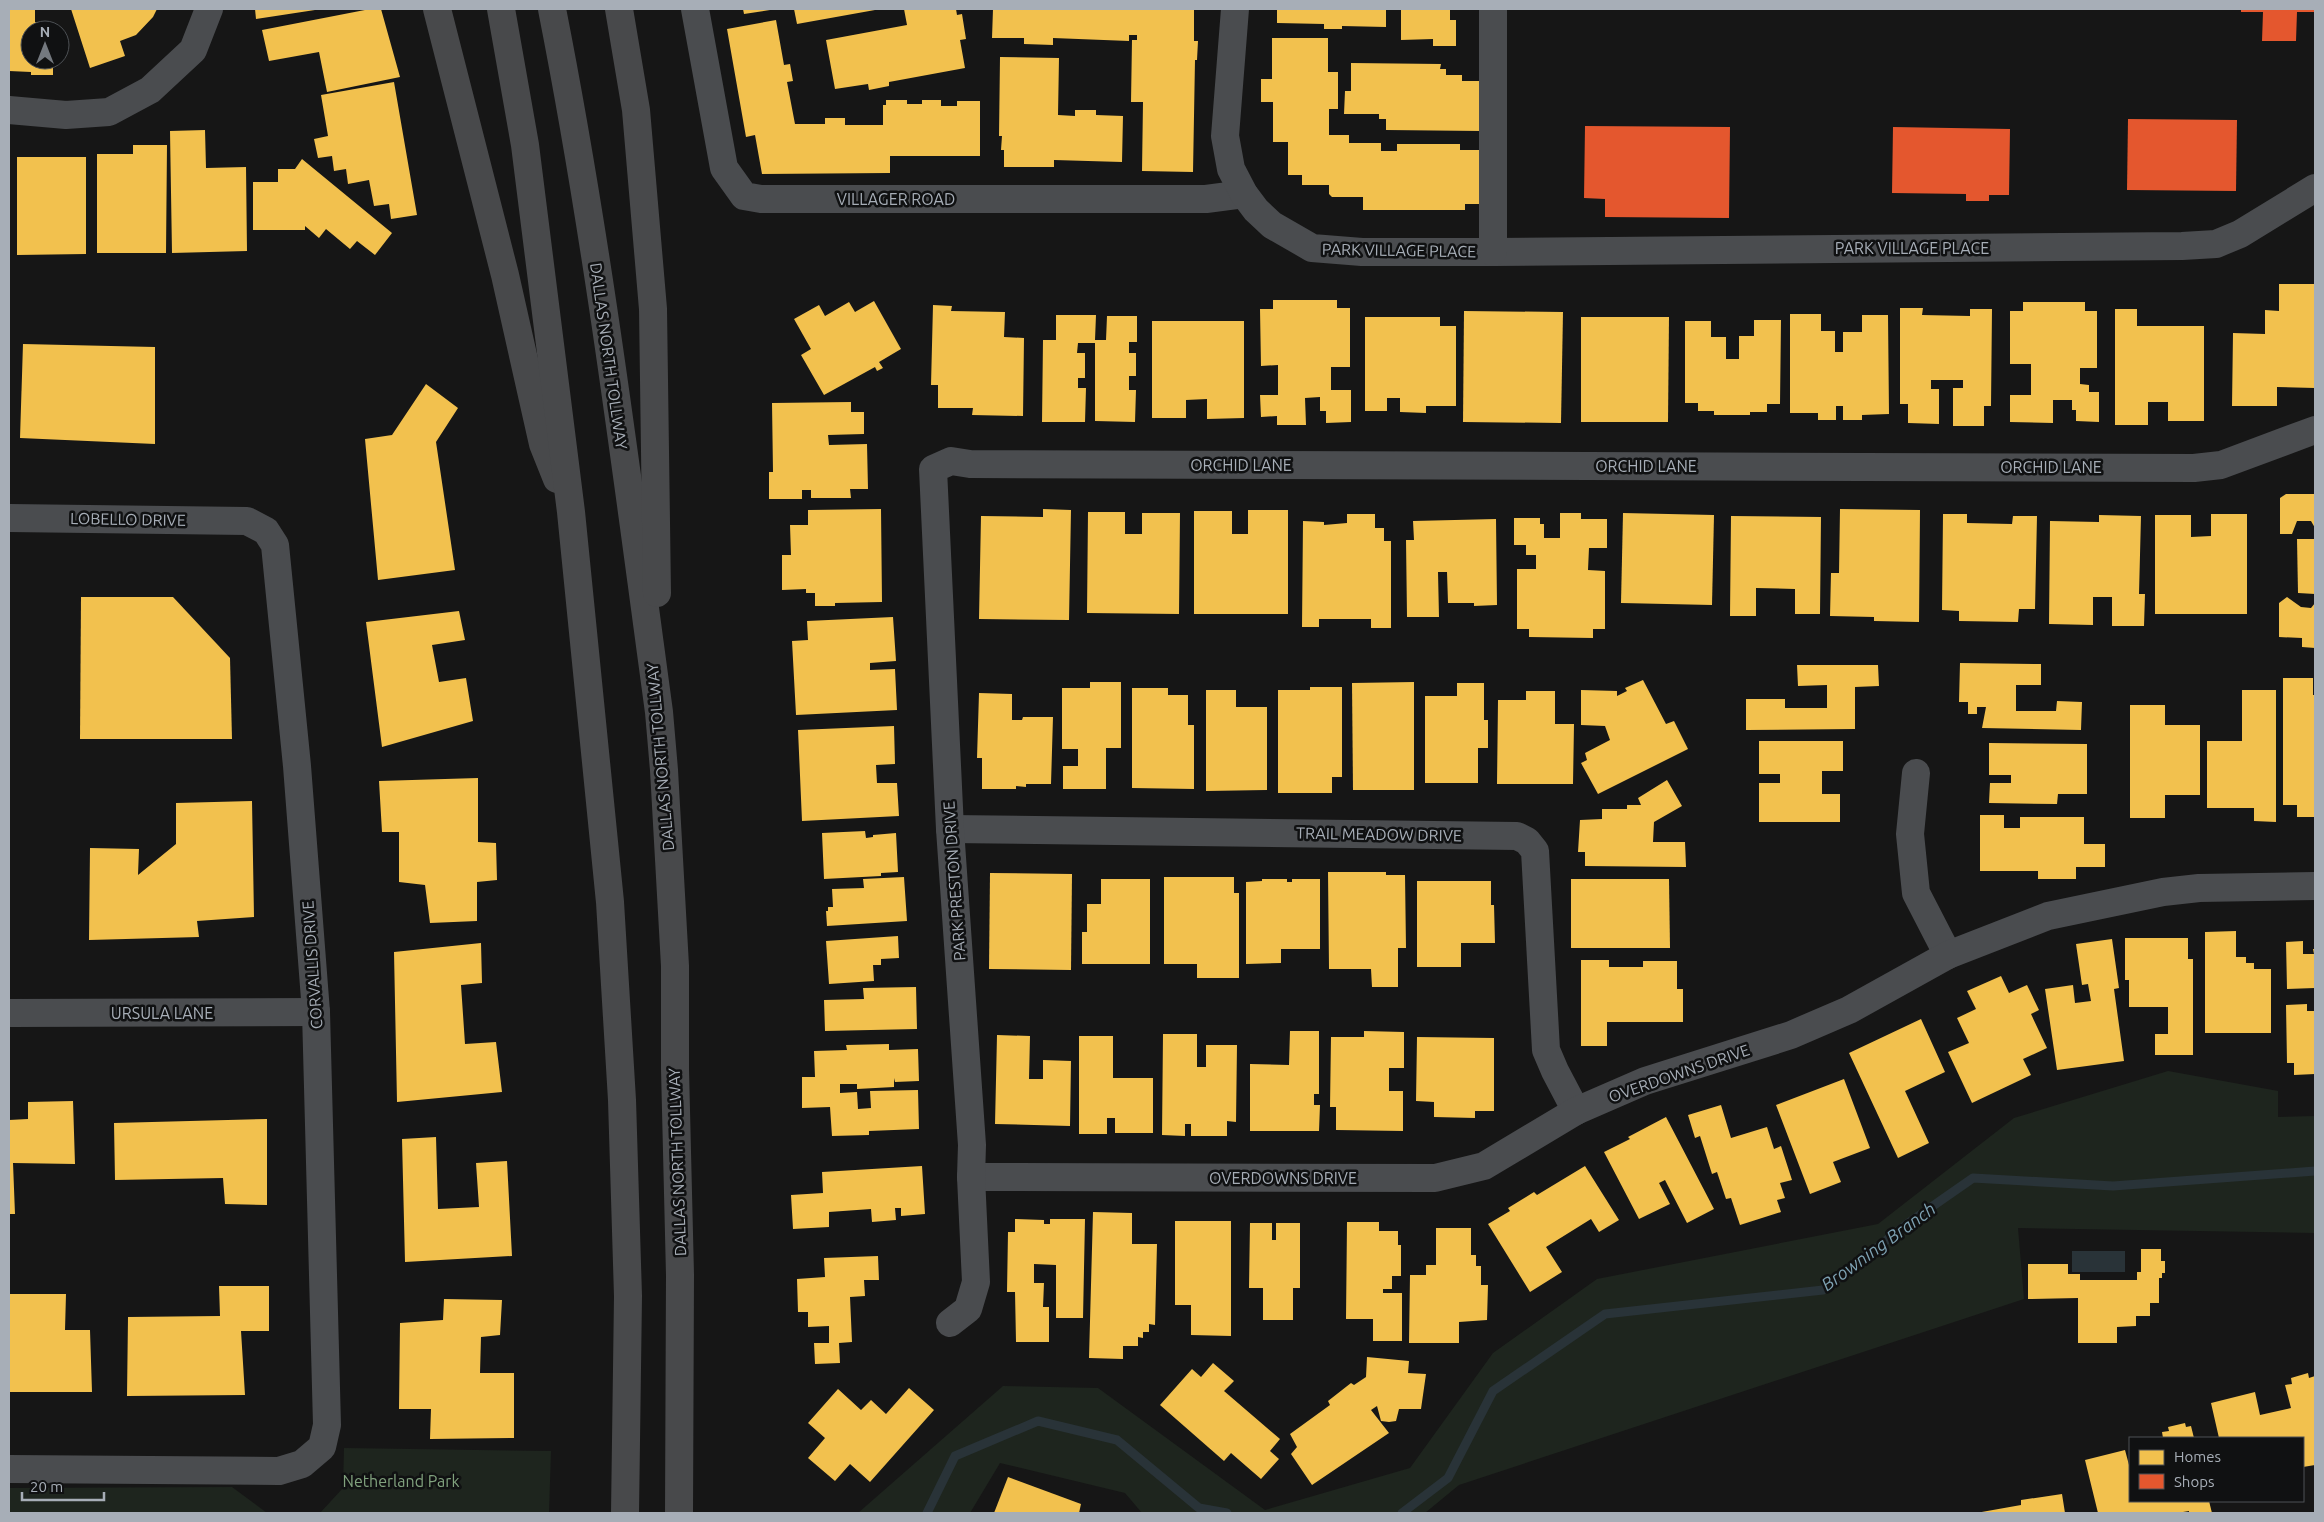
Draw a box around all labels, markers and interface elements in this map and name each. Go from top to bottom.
north arrow [20,20,70,70]
text: N [40,24,50,40]
street label: VILLAGER ROAD [837,190,955,208]
street label: PARK VILLAGE PLACE [1835,239,1989,257]
street label: PARK VILLAGE PLACE [1322,240,1476,260]
street label: DALLAS NORTH TOLLWAY [587,261,631,451]
street label: ORCHID LANE [1190,456,1292,474]
street label: ORCHID LANE [1595,457,1697,475]
street label: ORCHID LANE [2000,458,2102,476]
street label: LOBELLO DRIVE [70,509,186,529]
street label: DALLAS NORTH TOLLWAY [643,662,677,852]
street label: PARK PRESTON DRIVE [939,800,969,962]
street label: TRAIL MEADOW DRIVE [1296,824,1462,844]
street label: CORVALLIS DRIVE [299,900,325,1030]
street label: URSULA LANE [111,1004,213,1022]
street label: OVERDOWNS DRIVE [1606,1040,1752,1106]
street label: DALLAS NORTH TOLLWAY [665,1067,689,1256]
street label: OVERDOWNS DRIVE [1209,1169,1357,1187]
water label: Browning Branch [1817,1198,1939,1294]
legend [2129,1437,2304,1502]
text: Homes [2174,1448,2221,1465]
scale bar [22,1470,105,1502]
park label: Netherland Park [343,1472,459,1490]
text: Shops [2174,1473,2215,1490]
text: 20 m [30,1478,63,1495]

